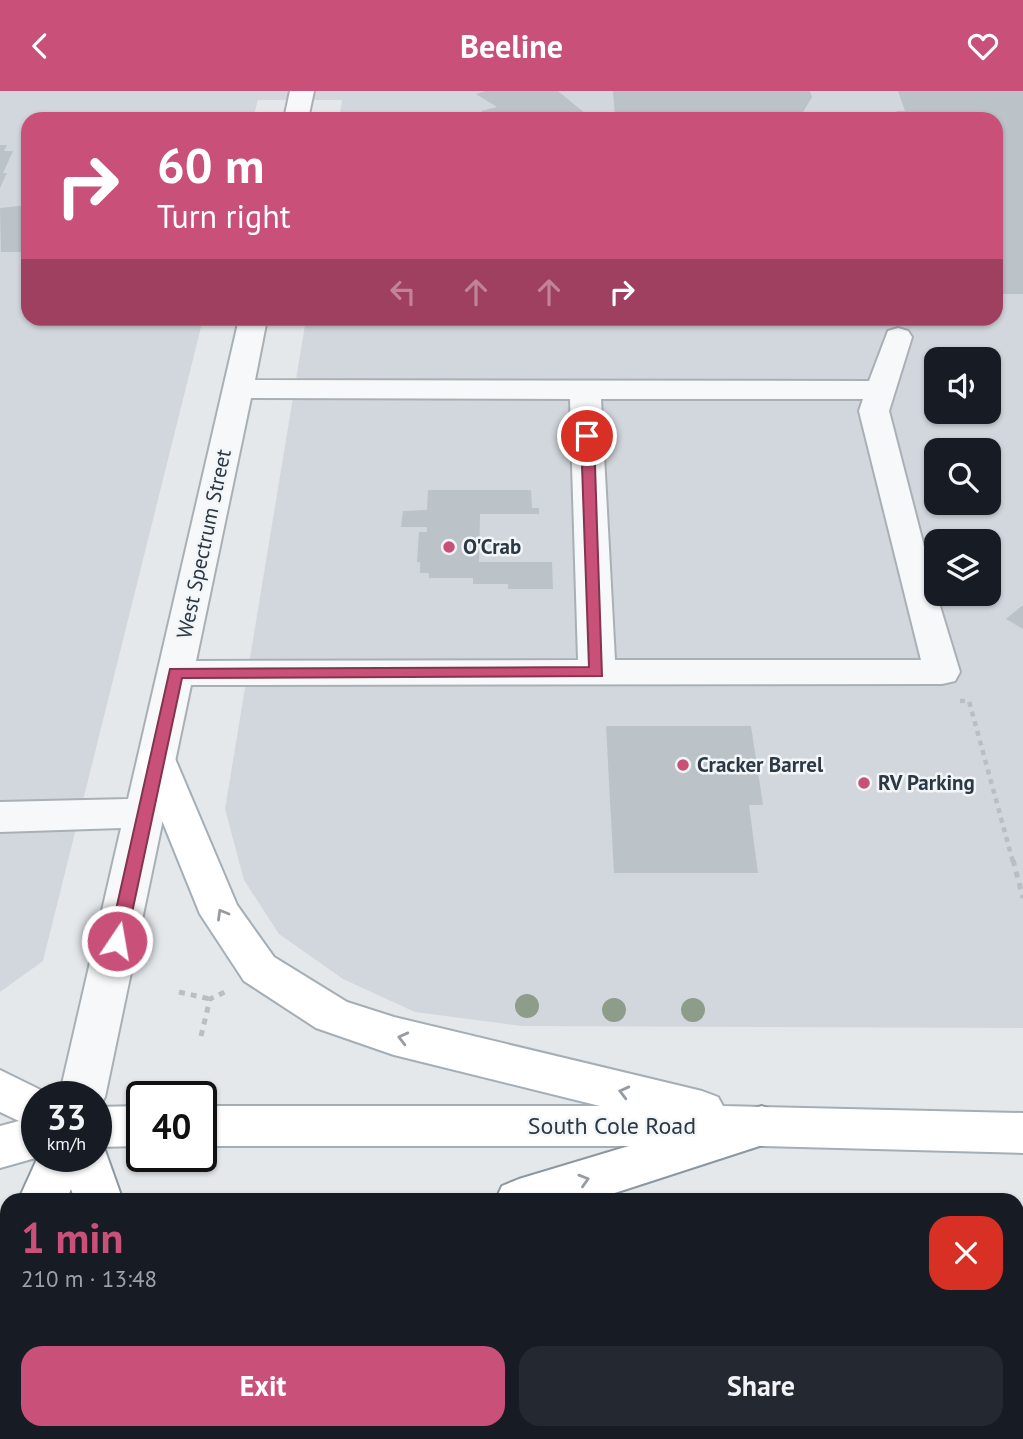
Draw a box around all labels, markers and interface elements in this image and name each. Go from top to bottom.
text: Beeline [460,25,563,67]
icon: back [21,27,59,65]
icon: heart [964,27,1002,65]
text: 60 m [157,133,264,197]
icon: right [42,140,133,231]
text: Turn right [157,195,291,237]
icon: left [384,273,422,311]
icon: ahead [457,273,495,311]
icon: ahead [530,273,568,311]
icon: right [603,273,641,311]
map controls [924,347,1001,606]
button: sound [924,347,1001,424]
pin [557,406,617,466]
icon: arrive [568,417,606,455]
button: search [924,438,1001,515]
street label: West Spectrum Street [170,447,237,641]
button: layers [924,529,1001,606]
place label: O'Crab [463,533,521,560]
marker: O'Crab [441,539,457,555]
place label: Cracker Barrel [697,751,824,778]
marker: Cracker Barrel [675,757,691,773]
place label: RV Parking [878,769,975,796]
marker: RV Parking [856,775,872,791]
position arrow [80,904,154,978]
one-way arrow [217,909,230,922]
one-way arrow [397,1032,409,1046]
speed limit sign: 40 [126,1081,217,1172]
one-way arrow [618,1086,630,1100]
text: 33 [47,1094,86,1140]
street label: South Cole Road [528,1110,696,1141]
text: km/h [47,1132,86,1155]
one-way arrow [578,1174,590,1189]
text: 1 min [21,1210,123,1265]
button: close [929,1216,1003,1290]
text: 210 m · 13:48 [21,1264,157,1293]
button: Exit [21,1346,505,1426]
button: Share [519,1346,1003,1426]

